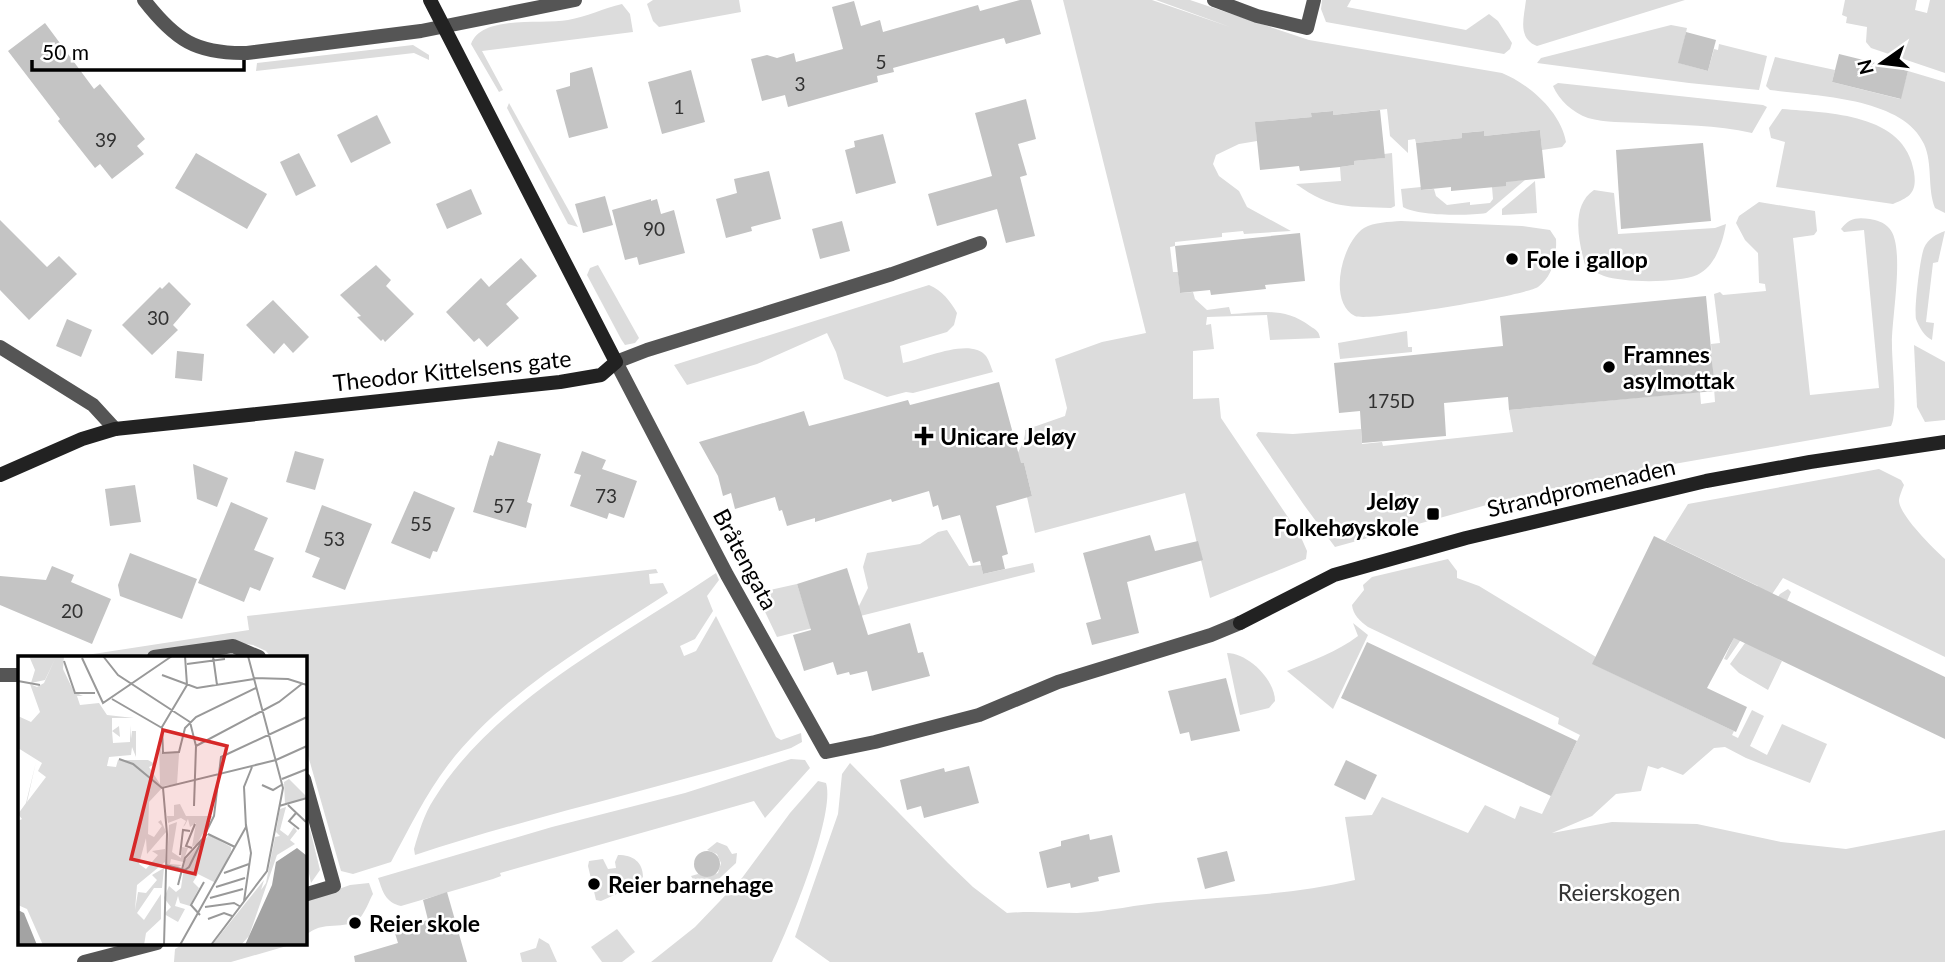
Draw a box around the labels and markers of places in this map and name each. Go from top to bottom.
place label: Fole i gallop [1526,245,1648,273]
marker: Fole i gallop [1504,251,1520,267]
place label: Framnes asylmottak [1623,340,1735,394]
marker: Framnes asylmottak [1601,359,1617,375]
place label: Unicare Jeløy [940,422,1077,450]
marker: Unicare Jeløy [914,426,934,446]
place label: Jeløy Folkehøyskole [1273,487,1420,541]
marker: Jeløy Folkehøyskole [1425,506,1441,522]
place label: Reier barnehage [608,870,774,898]
marker: Reier barnehage [586,876,602,892]
place label: Reier skole [369,909,480,937]
marker: Reier skole [347,915,363,931]

